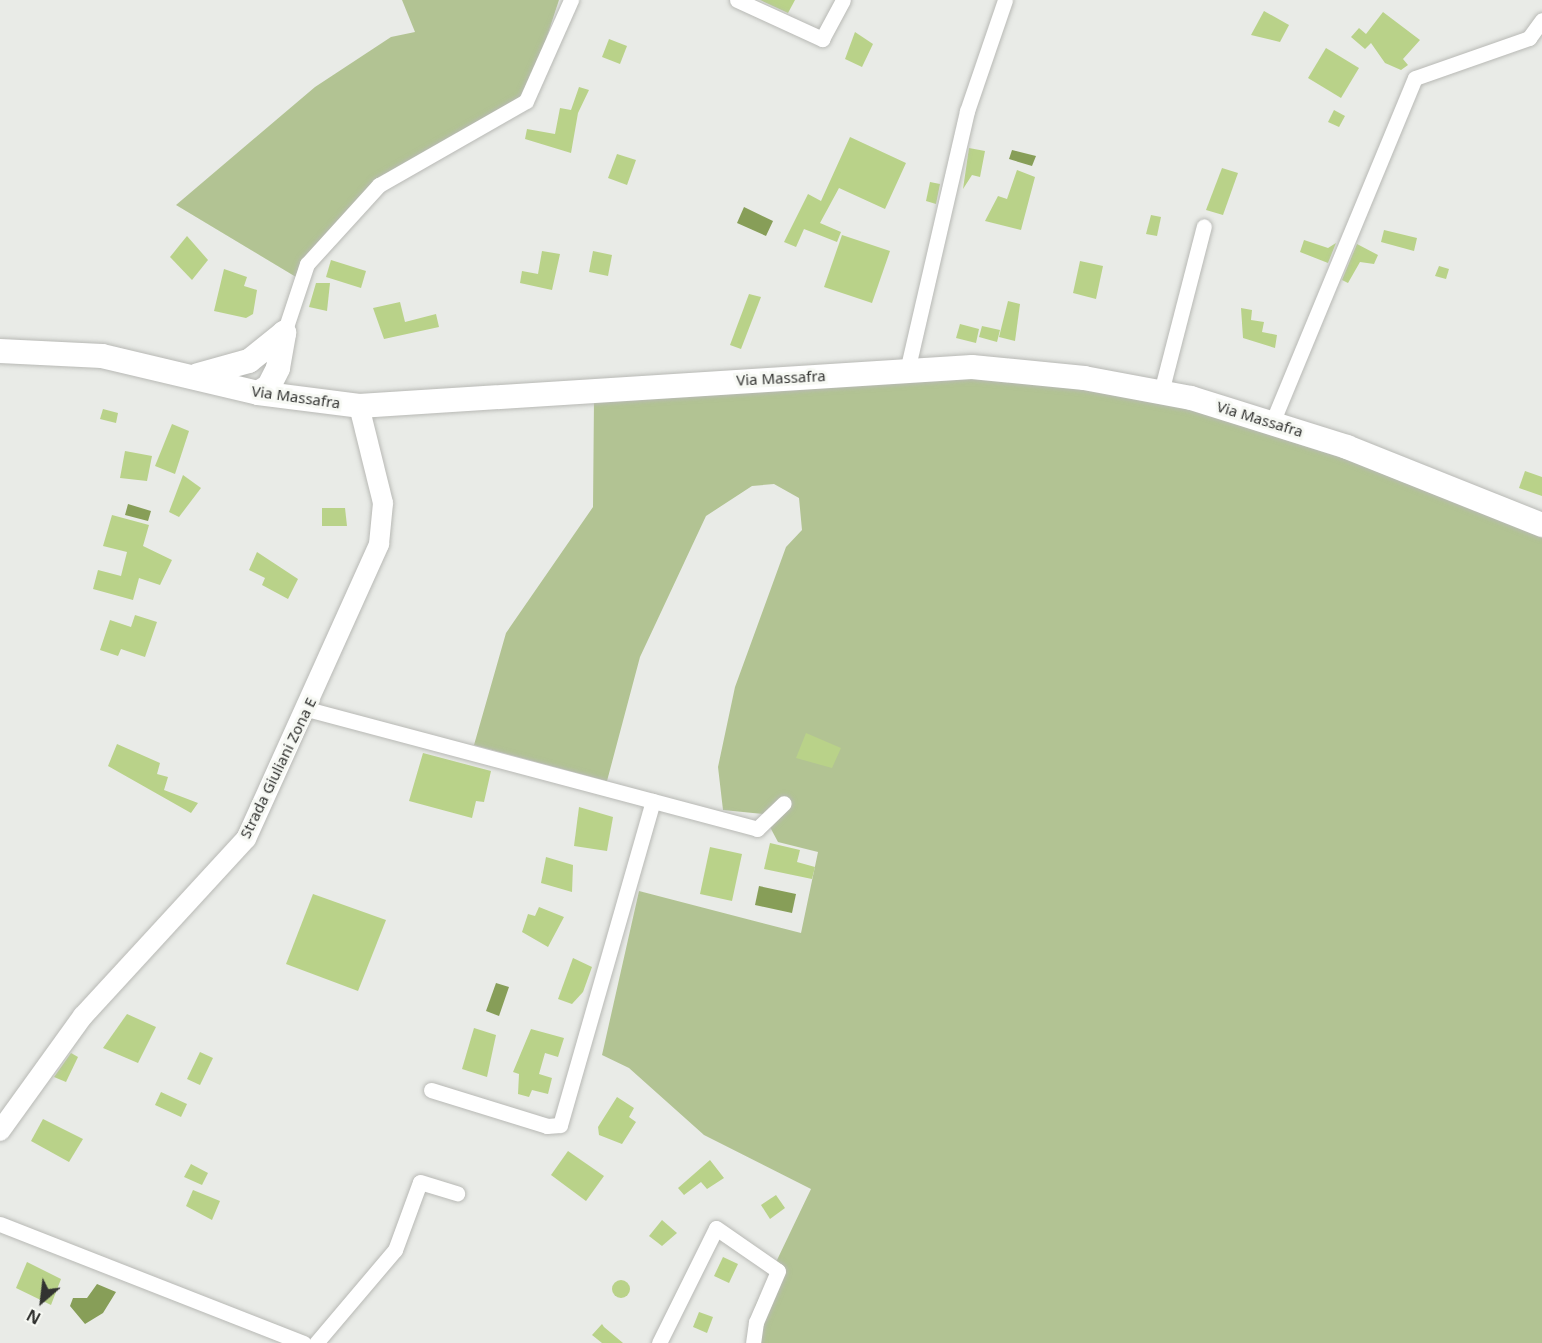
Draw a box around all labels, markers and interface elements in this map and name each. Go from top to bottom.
street label: Via Massafra [736,367,826,389]
street label: Via Massafra [250,382,342,412]
street label: Via Massafra [1215,397,1305,441]
street label: Strada Giuliani Zona E [236,695,320,841]
north arrow [12,1271,72,1331]
text: N [23,1304,44,1330]

